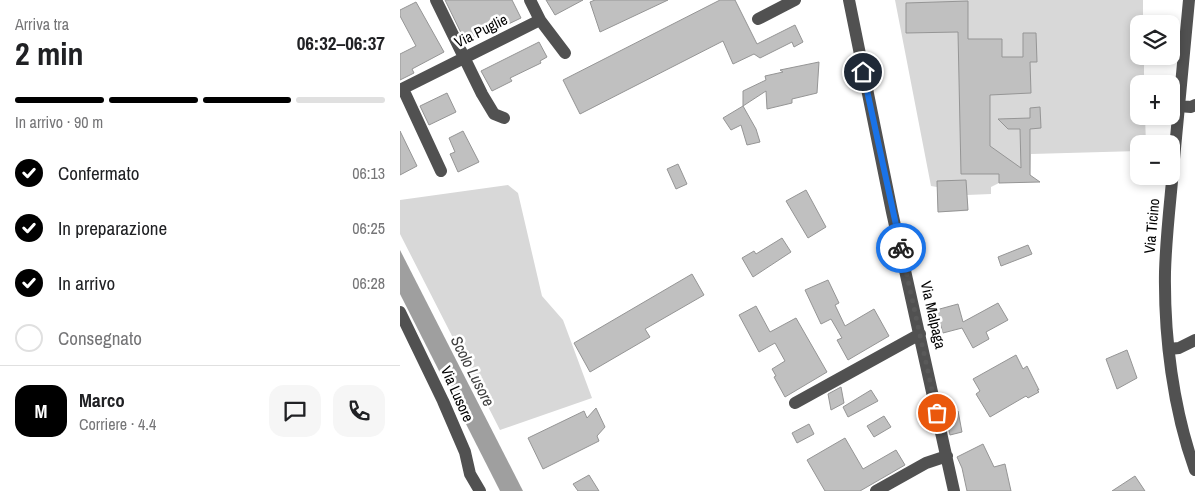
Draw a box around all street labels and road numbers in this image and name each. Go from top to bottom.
street label: Via Puglie [451,9,511,52]
street label: Via Ticino [1139,197,1164,254]
street label: Via Malpaga [916,279,951,351]
street label: Via Lusore [436,362,479,425]

